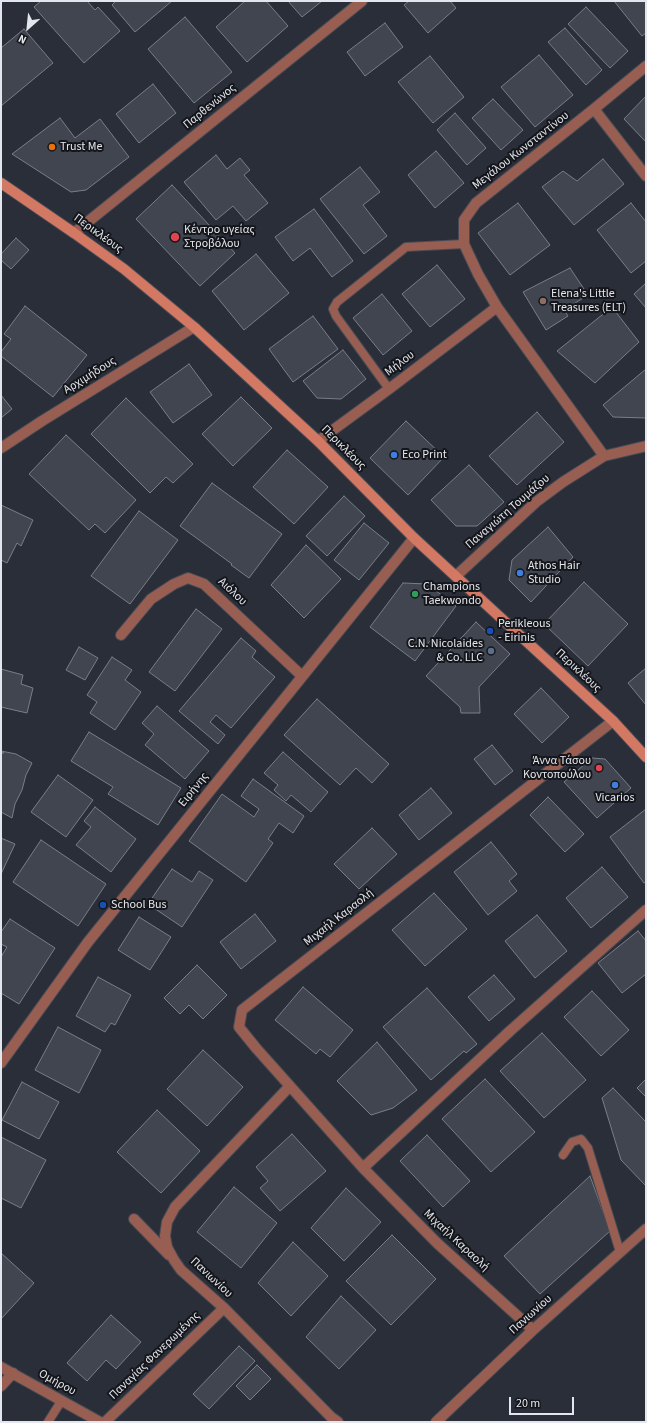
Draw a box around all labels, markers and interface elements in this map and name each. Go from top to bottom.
north arrow [8,8,48,48]
text: N [16,31,29,47]
street label: Παρθενώνος [181,81,239,133]
street label: Μεγάλου Κωνσταντίνου [470,109,572,193]
place label: Trust Me [60,140,102,154]
marker: Trust Me [47,142,57,152]
street label: Περικλέους [71,211,125,257]
place label: Κέντρο υγείας Στροβόλου [184,223,255,251]
marker: Κέντρο υγείας Στροβόλου [169,231,181,243]
place label: Elena's Little Treasures (ELT) [551,287,626,315]
marker: Elena's Little Treasures (ELT) [538,296,548,306]
street label: Μήλου [382,348,418,380]
street label: Αρχιμήδους [61,354,119,398]
street label: Περικλέους [318,423,368,473]
place label: Eco Print [402,448,447,462]
marker: Eco Print [389,450,399,460]
street label: Παναγιώτη Τουμάζου [463,472,553,552]
place label: Athos Hair Studio [528,559,580,587]
marker: Athos Hair Studio [515,568,525,578]
street label: Αιόλου [215,575,249,609]
place label: Champions Taekwondo [423,580,481,608]
marker: Champions Taekwondo [410,589,420,599]
place label: Perikleous - Eirinis [498,617,551,645]
marker: Perikleous - Eirinis [485,626,495,636]
place label: C.N. Nicolaides & Co. LLC [408,637,483,665]
marker: C.N. Nicolaides & Co. LLC [486,646,496,656]
street label: Περικλέους [552,646,604,696]
place label: Άννα Τάσου Κοντοπούλου [523,754,591,782]
marker: Άννα Τάσου Κοντοπούλου [594,763,604,773]
street label: Ειρήνης [176,770,212,810]
marker: Vicarios [610,780,620,790]
place label: Vicarios [595,791,635,805]
street label: Μιχαήλ Καραολή [301,886,377,950]
place label: School Bus [111,898,166,912]
marker: School Bus [98,900,108,910]
street label: Μιχαήλ Καραολή [420,1207,492,1275]
street label: Πανιωνίου [187,1255,235,1301]
street label: Πανιωνίου [507,1292,555,1338]
street label: Παναγίας Φανερωμένης [107,1309,203,1403]
street label: Ομήρου [36,1367,78,1399]
scale bar [511,1389,576,1415]
text: 20 m [516,1395,540,1412]

